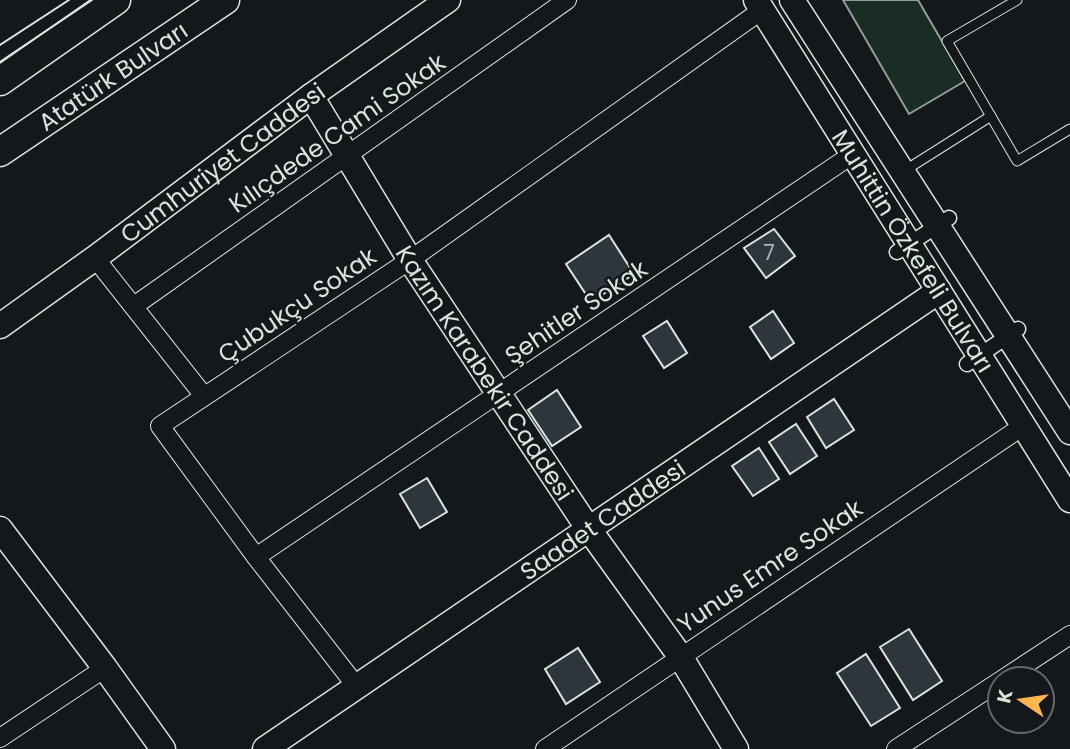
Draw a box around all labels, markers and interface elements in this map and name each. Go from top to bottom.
street label: Atatürk Bulvarı [32,14,194,138]
street label: Kılıçdede Cami Sokak [222,45,452,220]
street label: Cumhuriyet Caddesi [113,75,331,250]
street label: Muhittin Özkefeli Bulvarı [825,123,1002,379]
house number: 7 [763,238,775,267]
street label: Çubukçu Sokak [211,239,383,370]
street label: Kazım Karabekir Caddesi [388,239,582,507]
street label: Şehitler Sokak [498,252,654,372]
street label: Saadet Caddesi [513,452,692,588]
street label: Yunus Emre Sokak [671,491,870,640]
north arrow [986,665,1056,735]
text: K [990,687,1020,706]

